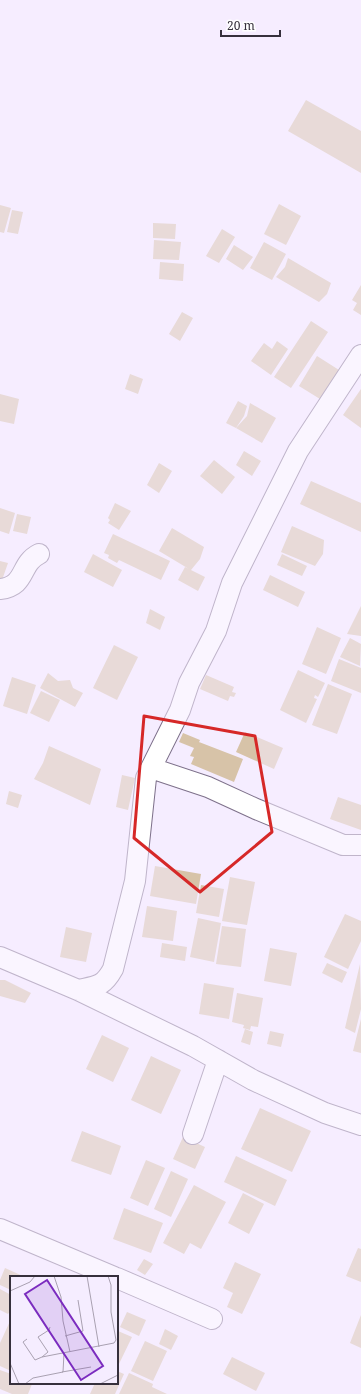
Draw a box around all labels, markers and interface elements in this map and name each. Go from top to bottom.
scale bar [221,12,280,38]
text: 20 m [227,17,255,34]
inset map [10,1276,118,1384]

